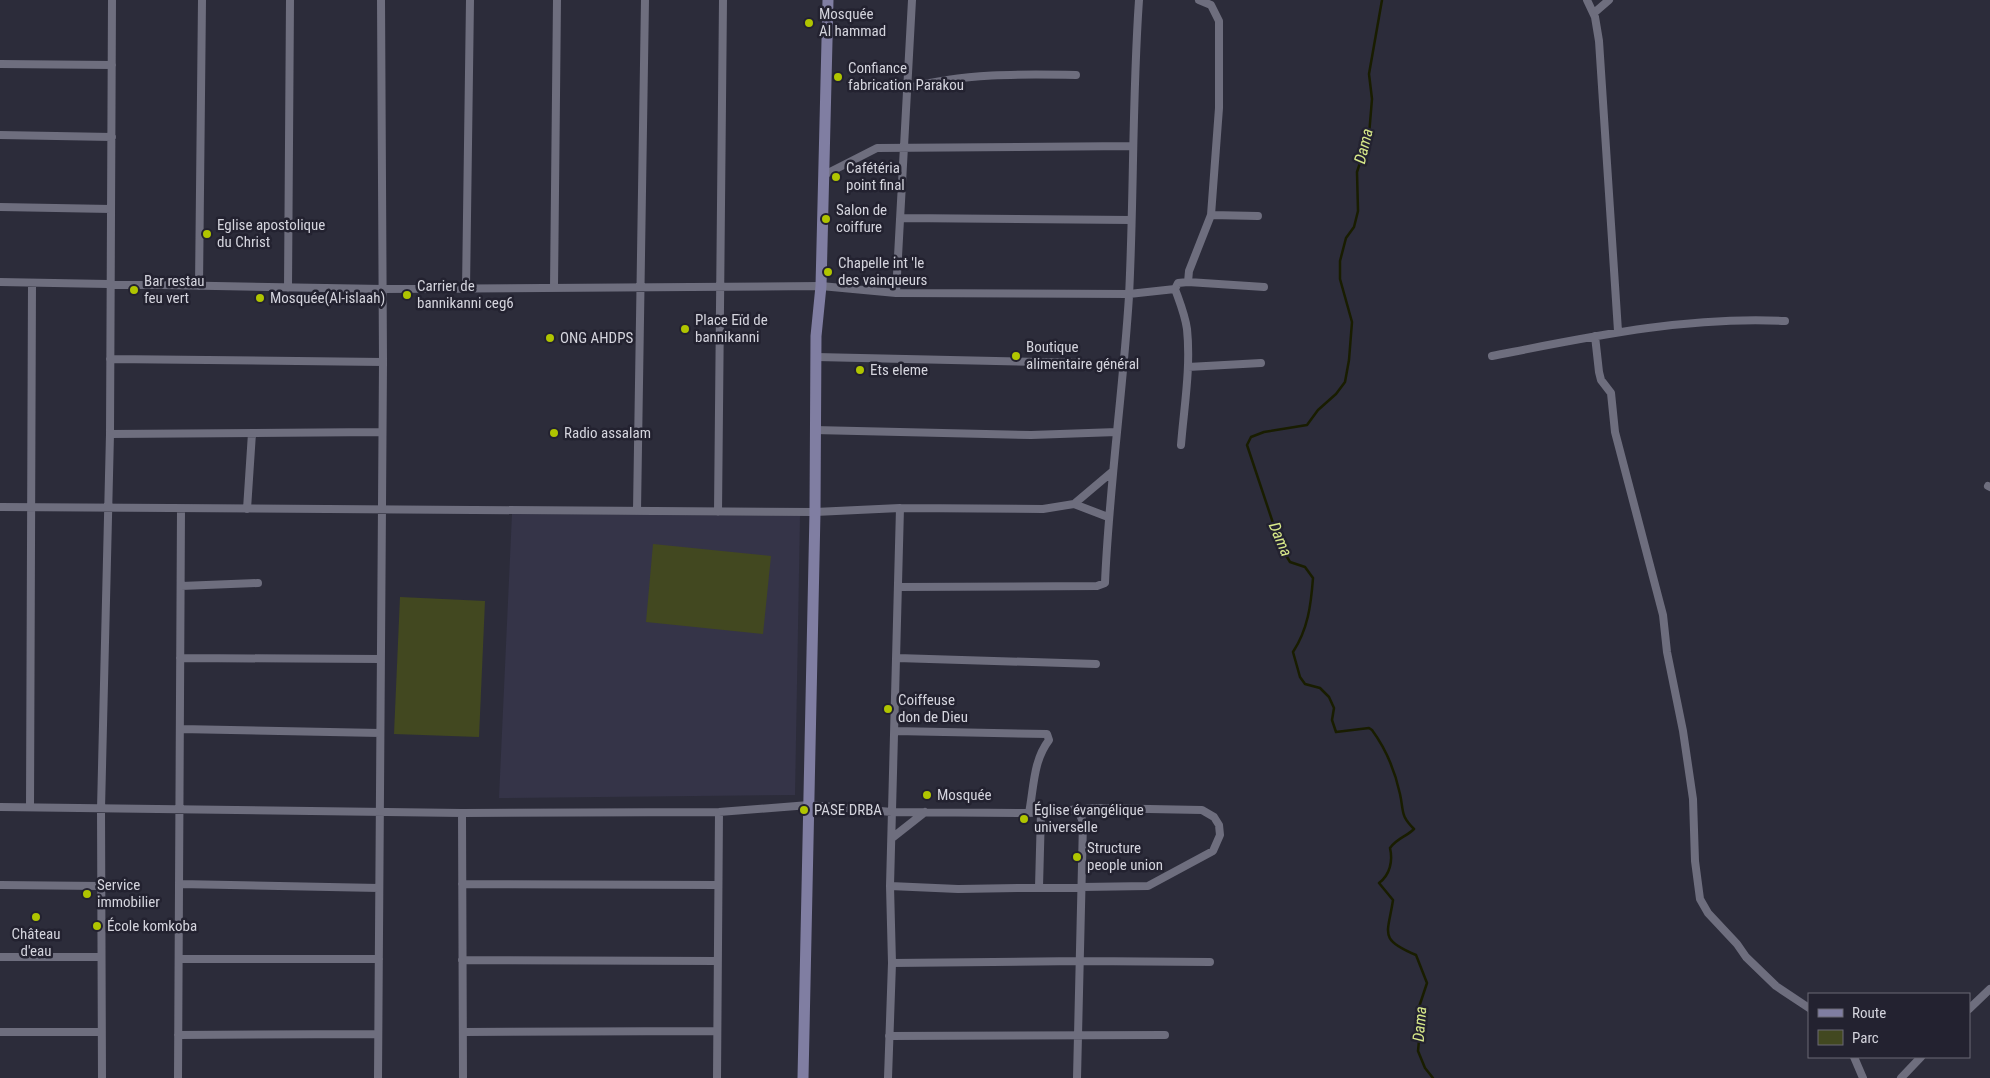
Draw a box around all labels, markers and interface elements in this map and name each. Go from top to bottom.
place label: Mosquée Al hammad [819,5,886,40]
marker: Mosquée Al hammad [803,17,815,29]
place label: Confiance fabrication Parakou [848,59,964,94]
marker: Confiance fabrication Parakou [832,71,844,83]
water label: Dama [1350,127,1377,166]
place label: Cafétéria point final [846,159,905,194]
marker: Cafétéria point final [830,171,842,183]
place label: Salon de coiffure [836,201,887,236]
marker: Salon de coiffure [820,213,832,225]
place label: Eglise apostolique du Christ [217,216,325,251]
marker: Eglise apostolique du Christ [201,228,213,240]
place label: Chapelle int 'le des vainqueurs [838,254,928,289]
marker: Chapelle int 'le des vainqueurs [822,266,834,278]
place label: Bar restau feu vert [144,272,205,307]
place label: Carrier de bannikanni ceg6 [417,277,514,312]
marker: Bar restau feu vert [128,284,140,296]
place label: Mosquée(Al-islaah) [270,289,385,307]
marker: Carrier de bannikanni ceg6 [401,289,413,301]
marker: Mosquée(Al-islaah) [254,292,266,304]
place label: Place Eïd de bannikanni [695,311,768,346]
marker: Place Eïd de bannikanni [679,323,691,335]
place label: ONG AHDPS [560,329,633,347]
marker: ONG AHDPS [544,332,556,344]
place label: Boutique alimentaire général [1026,338,1139,373]
marker: Boutique alimentaire général [1010,350,1022,362]
place label: Ets eleme [870,361,928,379]
marker: Ets eleme [854,364,866,376]
place label: Radio assalam [564,424,651,442]
marker: Radio assalam [548,427,560,439]
water label: Dama [1265,519,1296,559]
place label: Coiffeuse don de Dieu [898,691,968,726]
marker: Coiffeuse don de Dieu [882,703,894,715]
place label: Mosquée [937,786,992,804]
marker: Mosquée [921,789,933,801]
place label: PASE DRBA [814,801,882,819]
place label: Église évangélique universelle [1034,801,1144,836]
marker: PASE DRBA [798,804,810,816]
marker: Église évangélique universelle [1018,813,1030,825]
place label: Structure people union [1087,839,1163,874]
marker: Structure people union [1071,851,1083,863]
place label: Service immobilier [97,876,160,911]
marker: Service immobilier [81,888,93,900]
marker: Château d'eau [30,911,42,923]
place label: École komkoba [107,917,197,935]
marker: École komkoba [91,920,103,932]
place label: Château d'eau [12,925,60,960]
legend [1808,993,1970,1058]
text: Route [1852,1004,1886,1022]
water label: Dama [1409,1006,1430,1042]
text: Parc [1852,1029,1879,1047]

